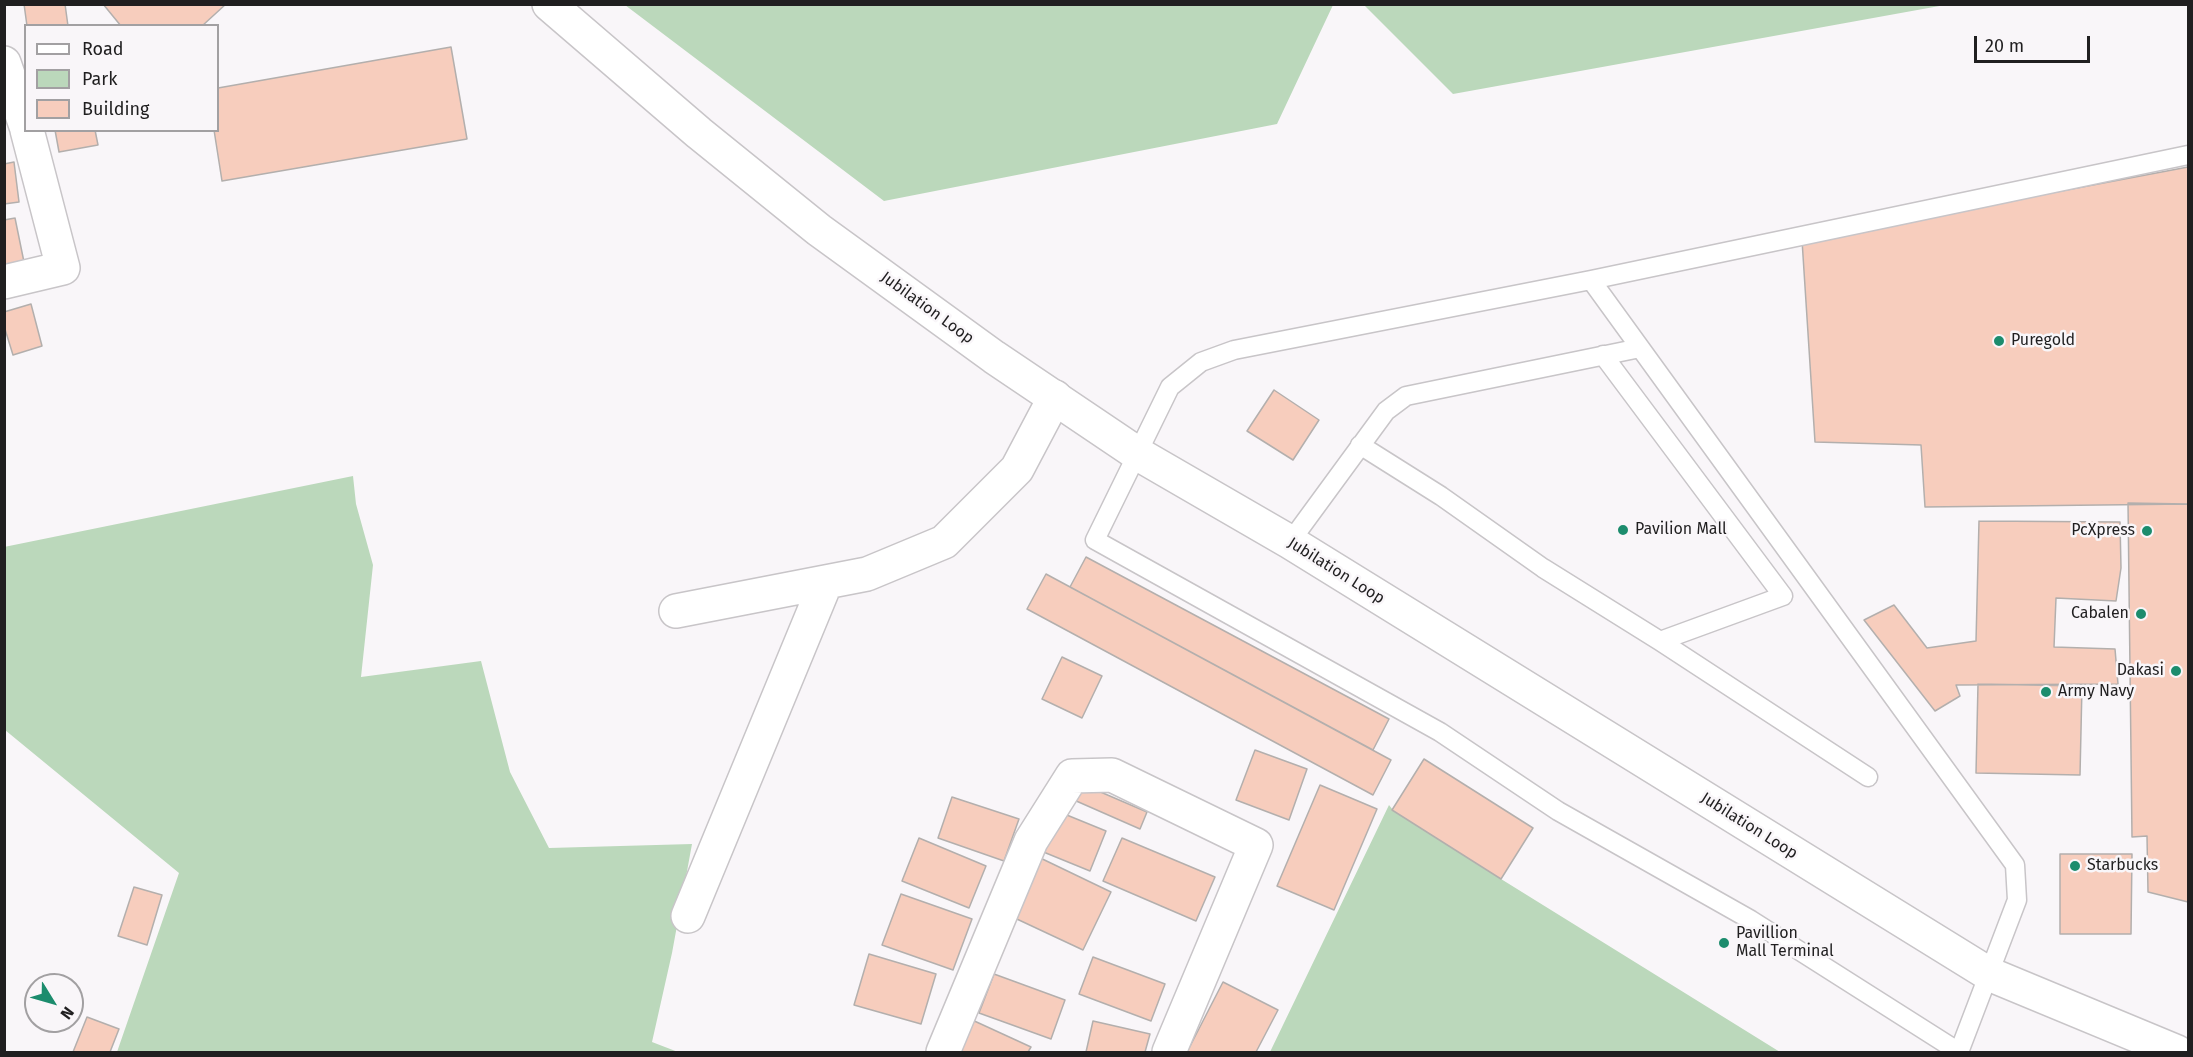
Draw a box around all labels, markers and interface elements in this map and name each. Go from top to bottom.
legend [24,24,219,132]
scale bar [1977,24,2092,62]
text: 20 m [1985,35,2024,57]
text: Road [82,38,124,60]
text: Park [82,68,117,90]
text: Building [82,98,149,120]
street label: Jubilation Loop [877,268,977,348]
place label: Puregold [2011,331,2075,351]
marker: Puregold [1992,334,2006,348]
place label: Pavilion Mall [1635,520,1727,540]
place label: PcXpress [2071,521,2135,541]
marker: Pavilion Mall [1616,523,1630,537]
marker: PcXpress [2140,524,2154,538]
street label: Jubilation Loop [1284,534,1388,608]
place label: Cabalen [2071,604,2129,624]
marker: Cabalen [2134,607,2148,621]
place label: Dakasi [2117,661,2164,681]
marker: Dakasi [2169,664,2183,678]
place label: Army Navy [2058,682,2134,702]
marker: Army Navy [2039,685,2053,699]
street label: Jubilation Loop [1697,789,1801,863]
place label: Starbucks [2087,856,2158,876]
marker: Starbucks [2068,859,2082,873]
place label: Pavillion Mall Terminal [1736,924,1834,962]
marker: Pavillion Mall Terminal [1717,936,1731,950]
north arrow [24,973,84,1033]
text: N [56,1003,78,1023]

